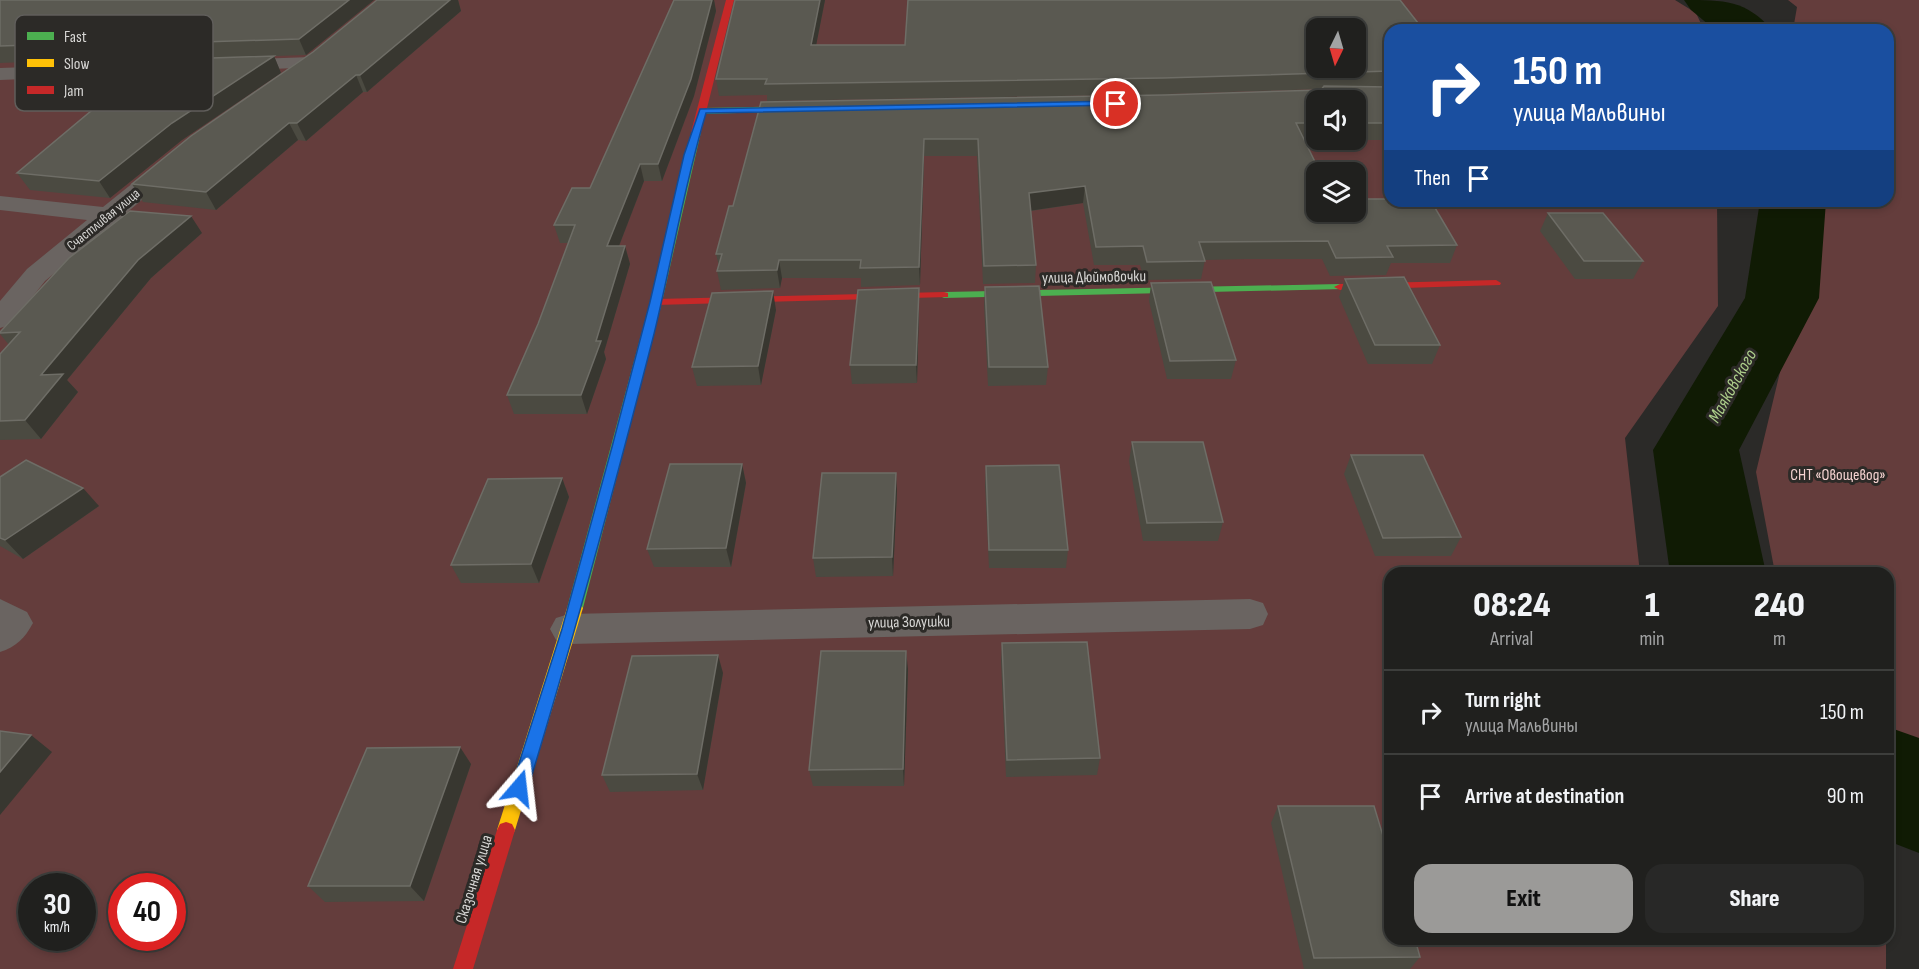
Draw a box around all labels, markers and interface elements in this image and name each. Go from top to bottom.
legend [15,15,213,111]
north arrow [1306,18,1366,78]
map controls [1306,18,1366,222]
text: Fast [64,28,87,47]
text: 150 m [1513,46,1602,97]
icon: right [1414,48,1492,126]
text: Slow [64,55,89,74]
pin [1090,78,1141,129]
text: Jam [63,82,84,101]
icon: arrive [1099,87,1132,120]
button: sound [1306,90,1366,150]
text: улица Мальвины [1513,97,1666,129]
button: layers [1306,162,1366,222]
icon: arrive [1462,162,1495,195]
text: Then [1414,165,1450,192]
street label: Счастливая улица [63,185,143,254]
street label: улица Дюймовочки [1042,267,1146,288]
water label: Маяковского [1704,345,1761,427]
park label: СНТ «Овощевод» [1790,466,1886,485]
text: 08:24 [1473,584,1550,627]
text: 1 [1645,584,1659,627]
text: 240 [1754,584,1805,627]
street label: улица Золушки [868,612,950,633]
text: Arrival [1490,627,1533,651]
text: min [1640,627,1665,651]
text: m [1773,627,1786,651]
text: Turn right [1465,687,1541,714]
icon: right [1414,696,1447,729]
text: 150 m [1820,699,1864,726]
text: улица Мальвины [1465,714,1578,738]
position arrow [487,756,551,820]
icon: arrive [1414,780,1447,813]
text: Arrive at destination [1465,783,1624,810]
text: 90 m [1827,783,1864,810]
street label: Сказочная улица [452,833,497,926]
button: Exit [1414,864,1633,933]
button: Share [1645,864,1864,933]
speed limit sign: 40 [108,873,186,951]
text: 30 [43,887,71,923]
text: km/h [44,918,70,937]

